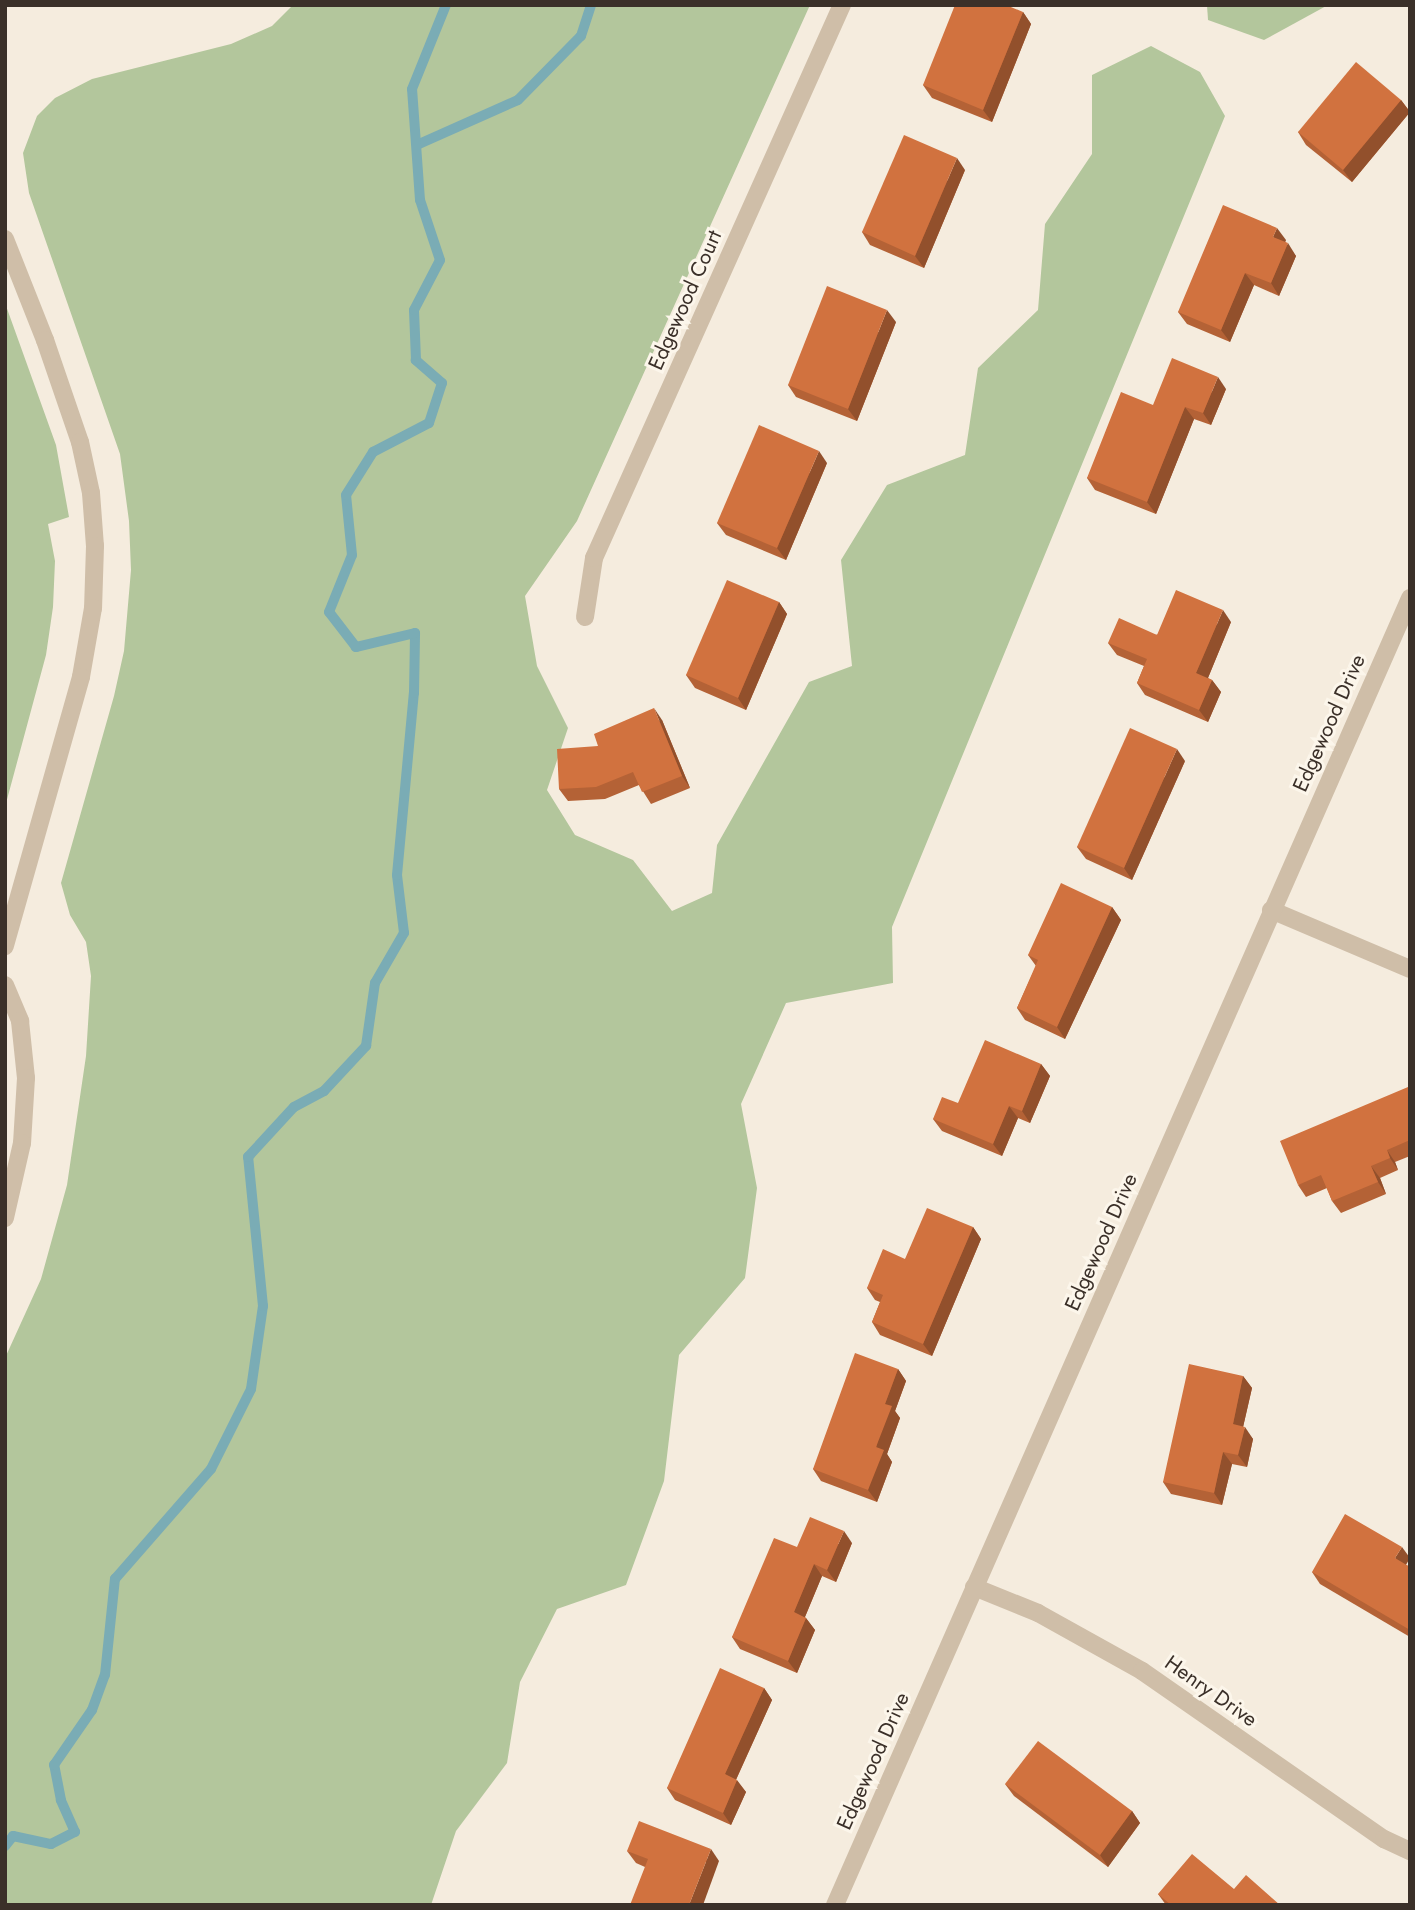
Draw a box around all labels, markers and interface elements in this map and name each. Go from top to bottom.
street label: Edgewood Court [643,226,727,374]
street label: Edgewood Drive [1287,650,1371,796]
street label: Edgewood Drive [1059,1169,1143,1315]
street label: Henry Drive [1160,1650,1262,1732]
street label: Edgewood Drive [831,1688,915,1834]

